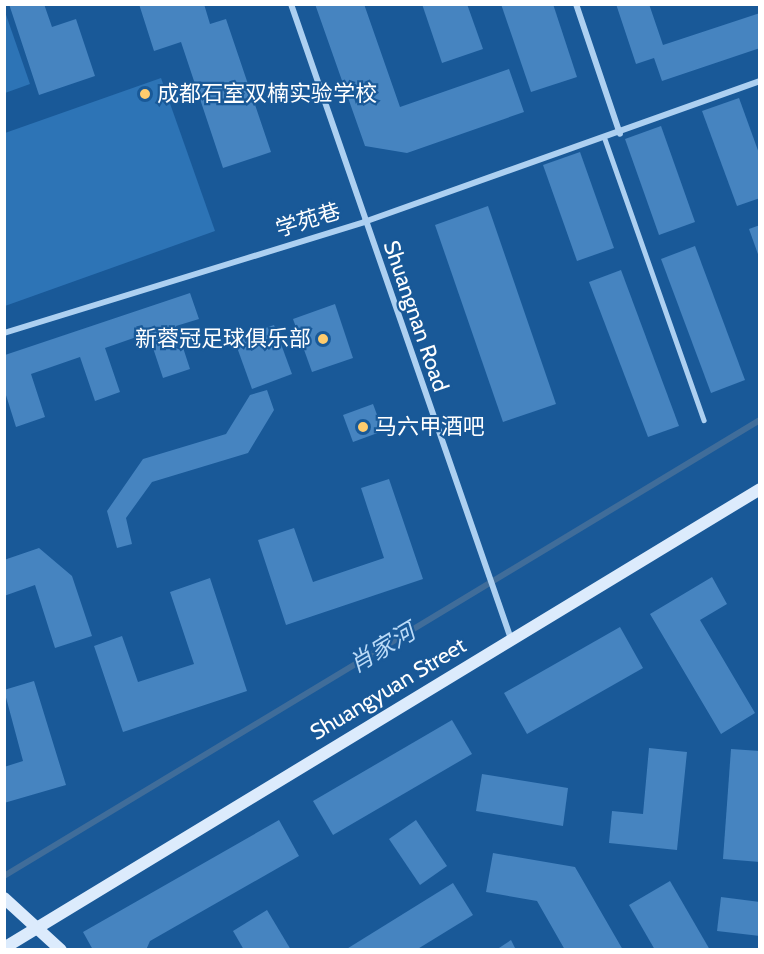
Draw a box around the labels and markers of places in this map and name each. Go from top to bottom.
place label: 成都石室双楠实验学校 [157,81,377,107]
marker: 成都石室双楠实验学校 [138,87,152,101]
place label: 新蓉冠足球俱乐部 [135,326,311,352]
marker: 新蓉冠足球俱乐部 [316,332,330,346]
place label: 马六甲酒吧 [375,414,485,440]
marker: 马六甲酒吧 [356,420,370,434]

